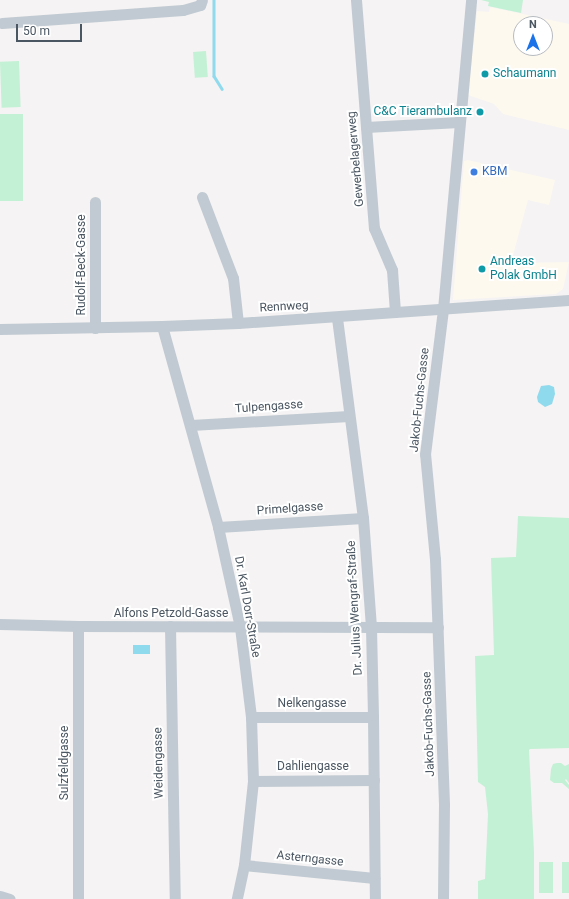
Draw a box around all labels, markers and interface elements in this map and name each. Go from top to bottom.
scale bar [18,16,84,42]
north arrow [513,16,553,56]
text: N [529,18,537,31]
text: 50 m [23,24,50,38]
place label: Schaumann [493,67,556,81]
marker: Schaumann [480,69,490,79]
place label: C&C Tierambulanz [373,105,472,119]
marker: C&C Tierambulanz [475,107,485,117]
street label: Gewerbelagerweg [345,111,367,207]
place label: KBM [482,165,507,179]
marker: KBM [469,167,479,177]
street label: Rudolf-Beck-Gasse [75,215,89,315]
place label: Andreas Polak GmbH [490,255,557,283]
marker: Andreas Polak GmbH [477,264,487,274]
street label: Rennweg [259,299,309,315]
street label: Jakob-Fuchs-Gasse [407,347,433,453]
street label: Tulpengasse [235,397,303,417]
street label: Primelgasse [256,500,324,518]
street label: Dr. Julius Wengraf-Straße [344,540,366,676]
street label: Dr. Karl Dorr-Straße [231,555,263,659]
street label: Alfons Petzold-Gasse [114,607,228,621]
street label: Jakob-Fuchs-Gasse [420,671,438,777]
street label: Nelkengasse [278,697,346,711]
street label: Sulzfeldgasse [58,726,72,800]
street label: Weidengasse [151,727,167,799]
street label: Dahliengasse [277,760,349,774]
street label: Asterngasse [276,848,344,870]

